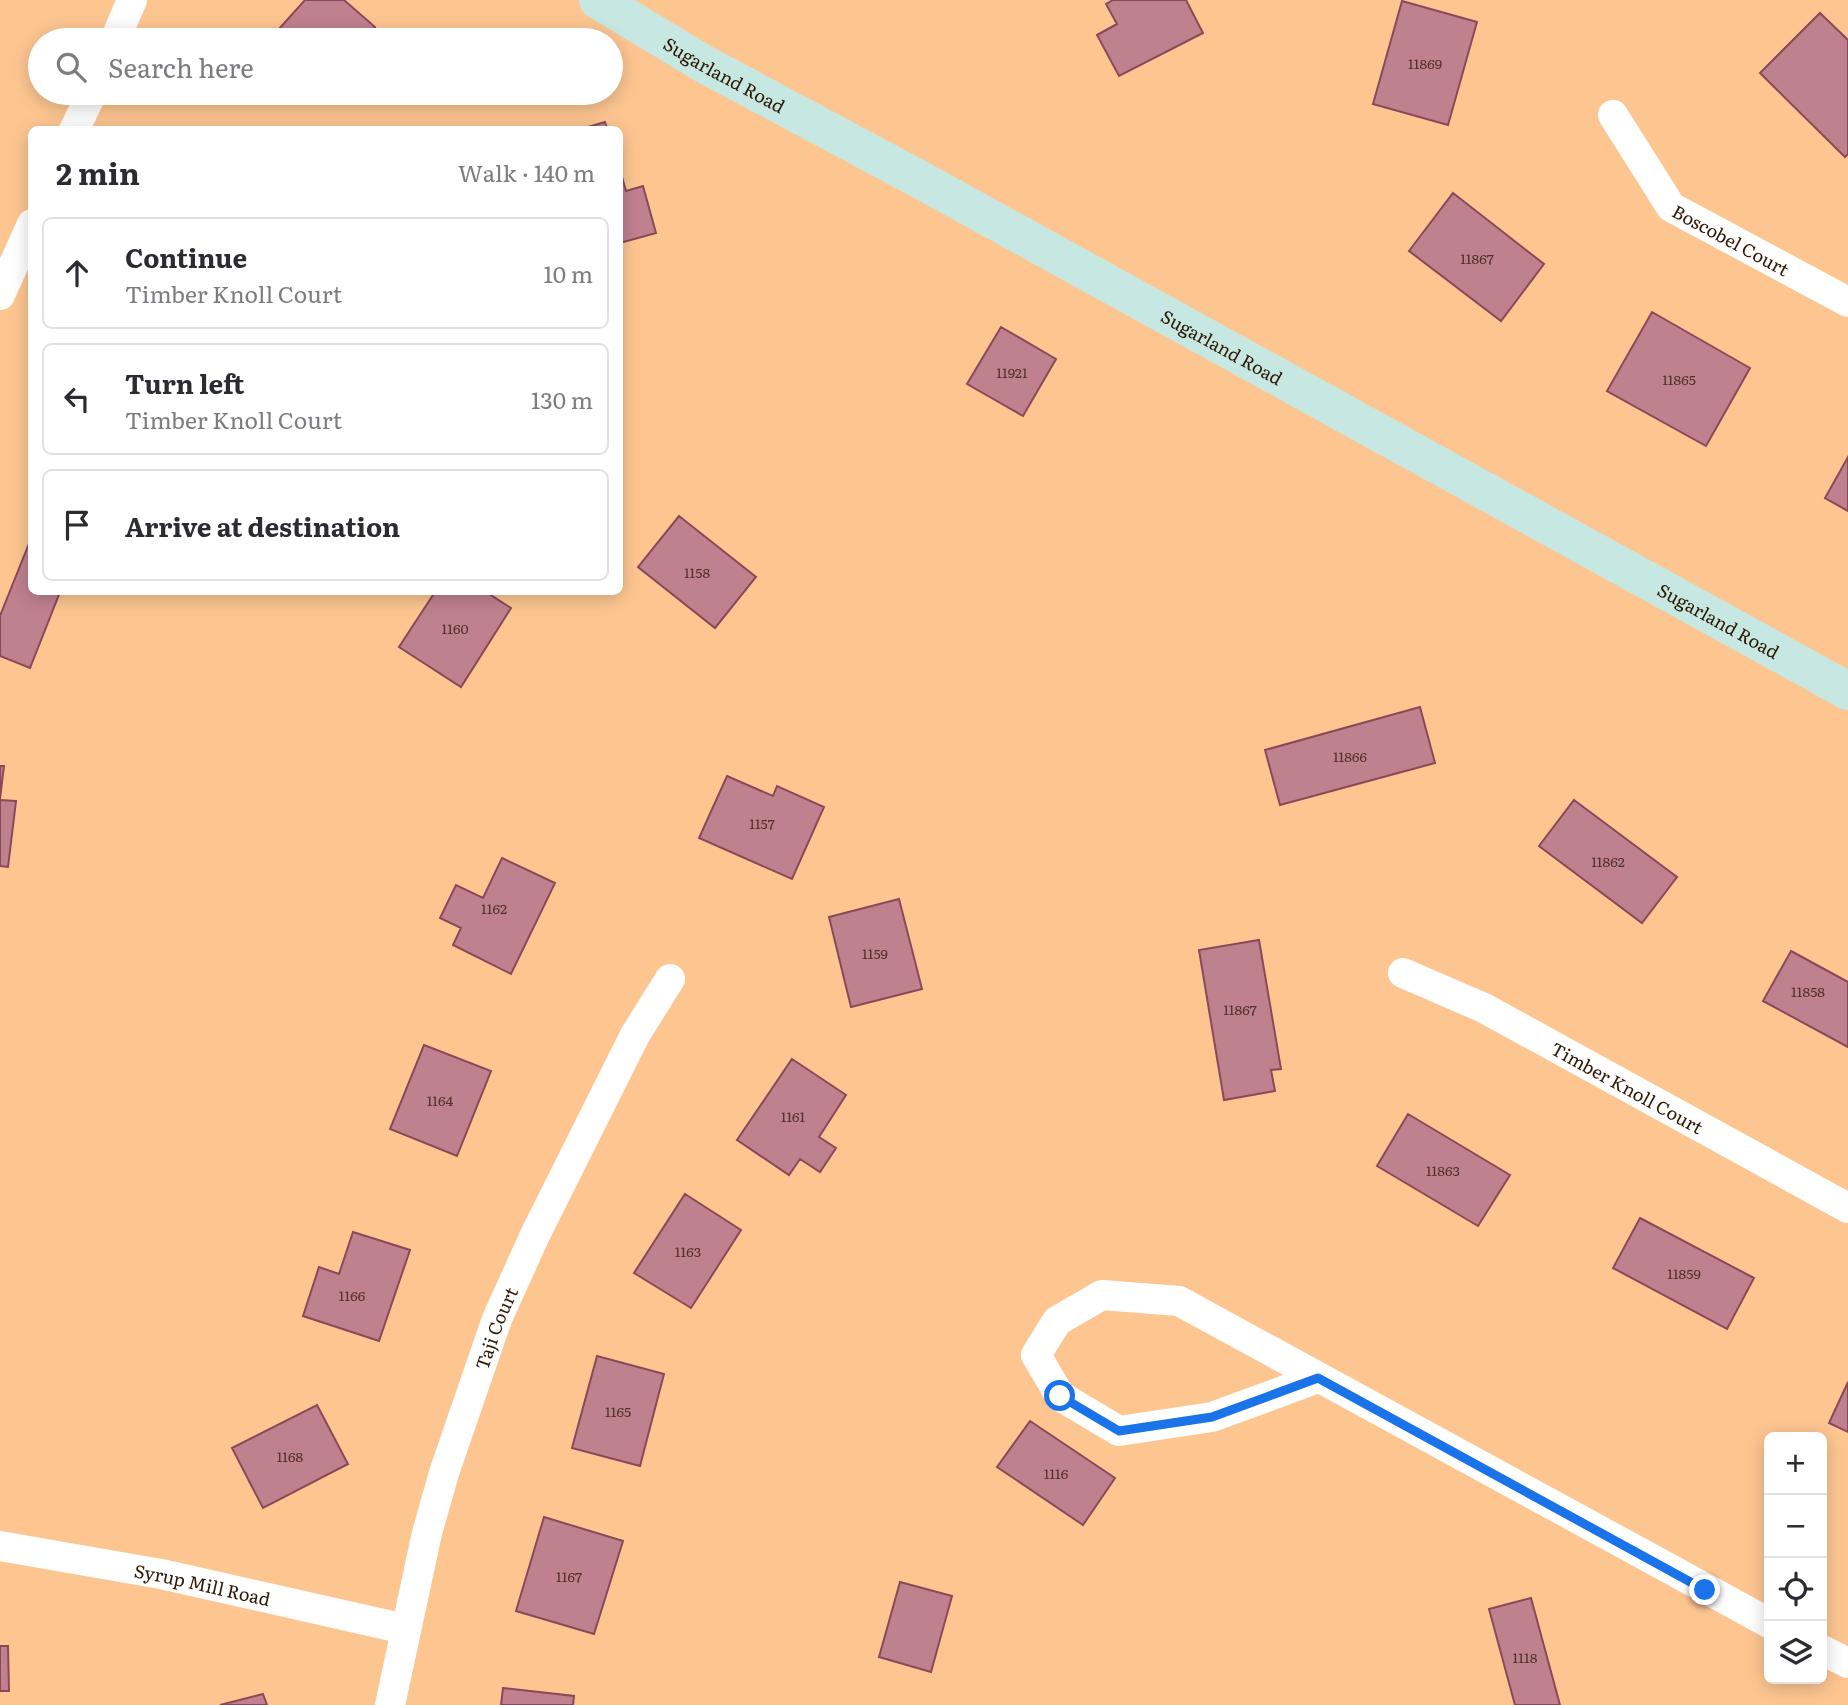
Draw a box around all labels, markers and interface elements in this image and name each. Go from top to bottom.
search box [28,28,623,105]
street label: Sugarland Road [659,29,790,119]
text: Search here [108,47,254,86]
icon: search [52,48,90,86]
house number: 11869 [1408,53,1442,73]
text: 2 min [56,150,140,194]
text: Walk · 140 m [458,155,595,189]
street label: Boscobel Court [1668,197,1795,282]
text: Continue [125,237,247,276]
house number: 11867 [1460,248,1494,268]
icon: ahead [58,254,96,292]
text: 10 m [543,256,593,290]
text: Timber Knoll Court [125,276,342,310]
street label: Sugarland Road [1157,302,1288,391]
house number: 11921 [996,362,1028,382]
text: Turn left [125,363,244,402]
house number: 11865 [1662,369,1696,389]
icon: left [58,380,96,418]
text: 130 m [531,382,593,416]
text: Timber Knoll Court [125,402,342,436]
icon: arrive [58,506,96,544]
text: Arrive at destination [125,506,400,545]
house number: 1158 [684,562,710,582]
street label: Sugarland Road [1653,575,1785,664]
house number: 1160 [441,618,469,638]
house number: 11866 [1333,746,1368,766]
house number: 1157 [749,813,775,833]
house number: 11862 [1591,851,1625,871]
house number: 1162 [481,898,507,918]
house number: 1159 [862,943,888,963]
house number: 11858 [1791,981,1825,1001]
house number: 11867 [1223,999,1257,1019]
street label: Timber Knoll Court [1547,1034,1709,1140]
house number: 1164 [427,1090,454,1110]
house number: 1161 [781,1106,806,1126]
house number: 11863 [1426,1160,1460,1180]
house number: 1163 [675,1241,701,1261]
house number: 11859 [1667,1263,1701,1283]
street label: Taji Court [467,1282,524,1373]
house number: 1166 [339,1285,366,1305]
route start [1044,1380,1075,1411]
house number: 1165 [605,1401,631,1421]
map controls [1764,1432,1827,1684]
button: + [1764,1432,1827,1495]
house number: 1168 [277,1446,304,1466]
house number: 1116 [1044,1463,1069,1483]
button: − [1764,1495,1827,1558]
street label: Syrup Mill Road [132,1556,273,1612]
button: locate [1764,1558,1827,1621]
house number: 1167 [556,1566,582,1586]
route end [1689,1574,1720,1605]
button: layers [1764,1621,1827,1684]
house number: 1118 [1513,1647,1538,1667]

